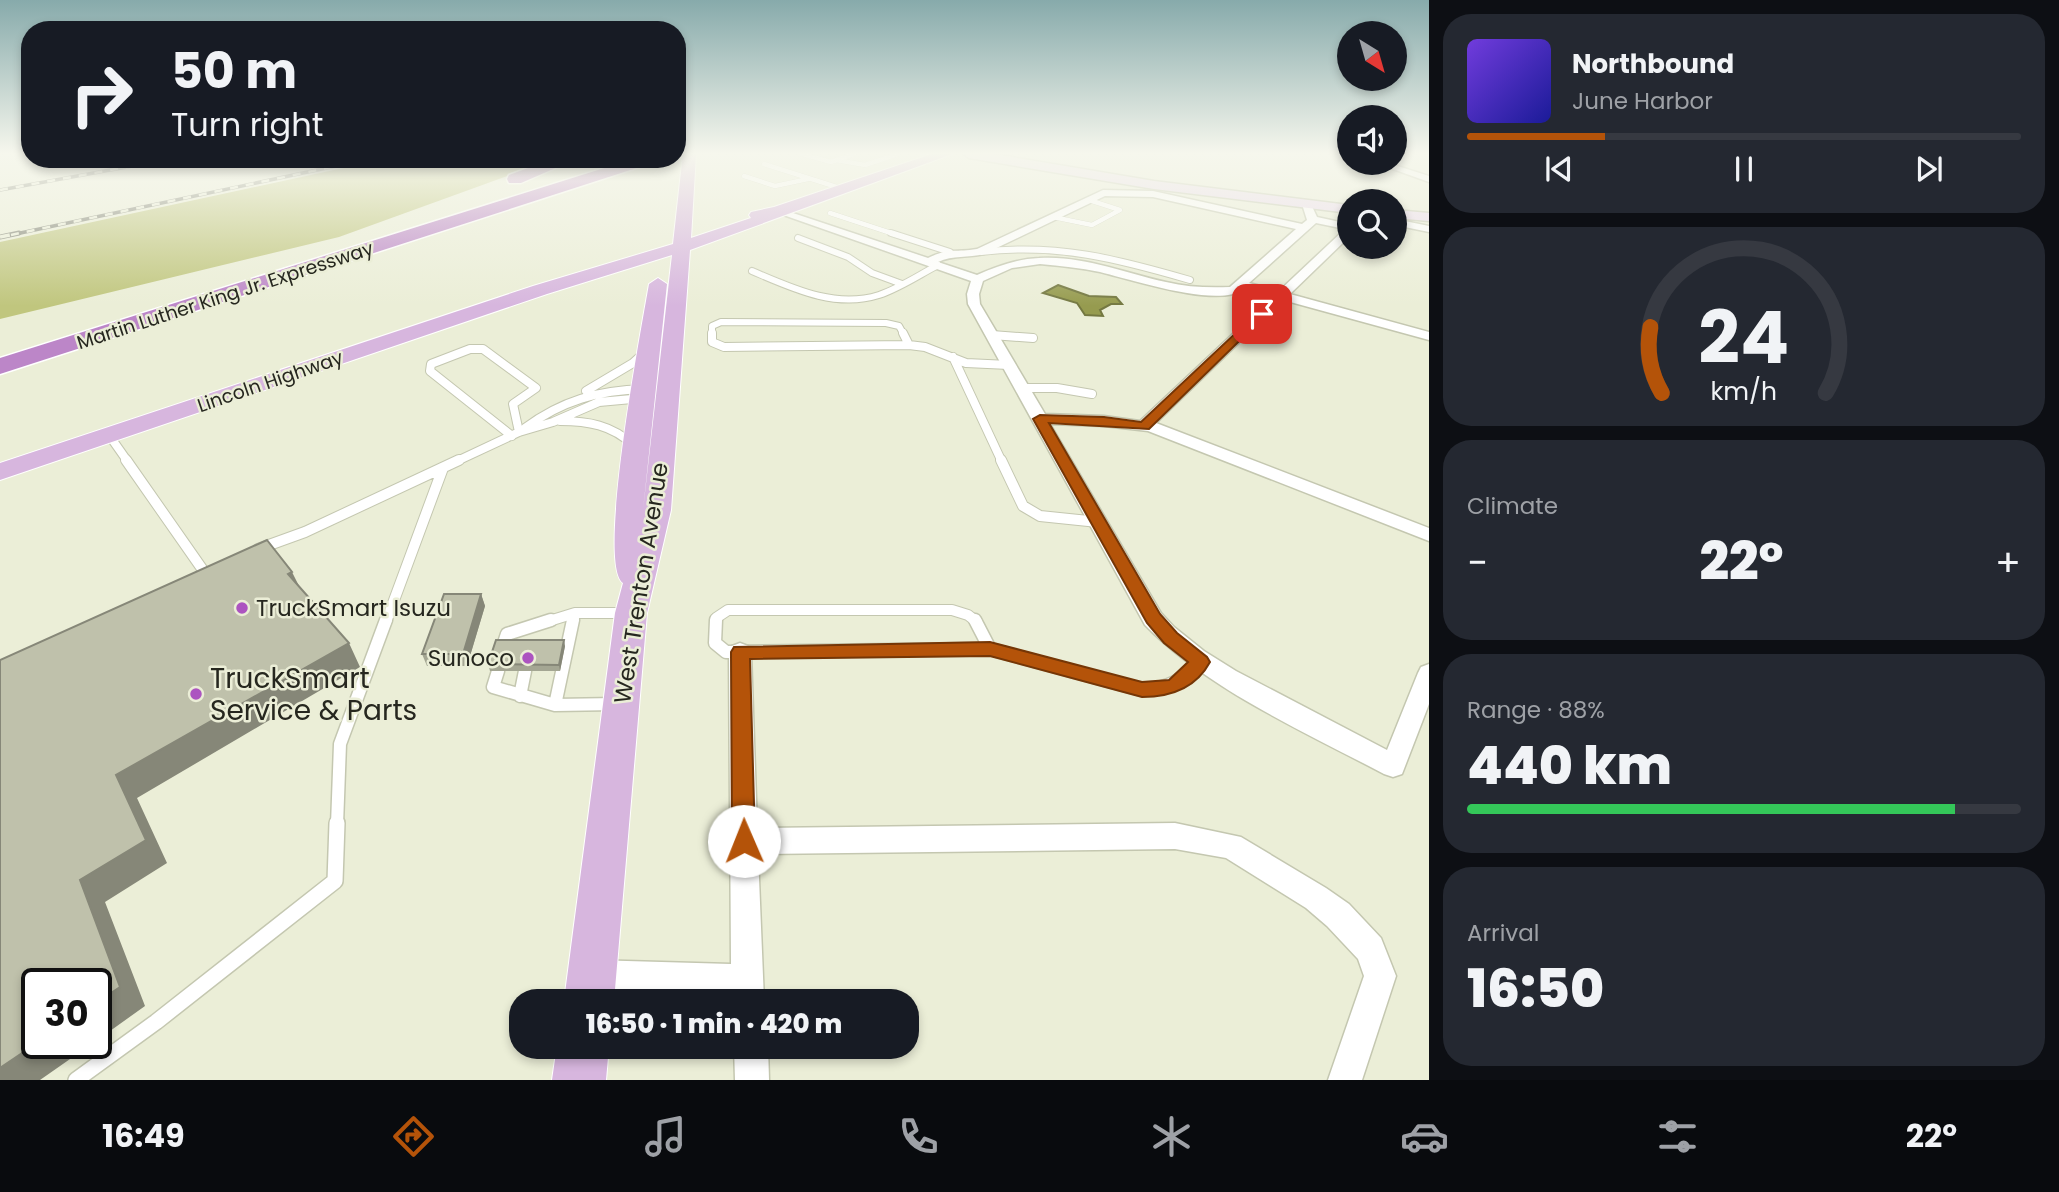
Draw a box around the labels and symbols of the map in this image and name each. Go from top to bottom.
north arrow [1337,21,1407,91]
street label: Martin Luther King Jr. Expressway [73,235,377,356]
pin [1232,284,1292,344]
street label: Lincoln Highway [194,344,347,419]
street label: West Trenton Avenue [606,460,676,706]
place label: TruckSmart Isuzu [256,592,451,624]
marker: TruckSmart Isuzu [234,600,250,616]
place label: Sunoco [428,642,514,674]
marker: Sunoco [520,650,536,666]
place label: TruckSmart Service & Parts [210,659,417,730]
marker: TruckSmart Service & Parts [188,686,204,702]
position arrow [707,804,781,878]
speed limit sign: 30 [21,968,112,1059]

